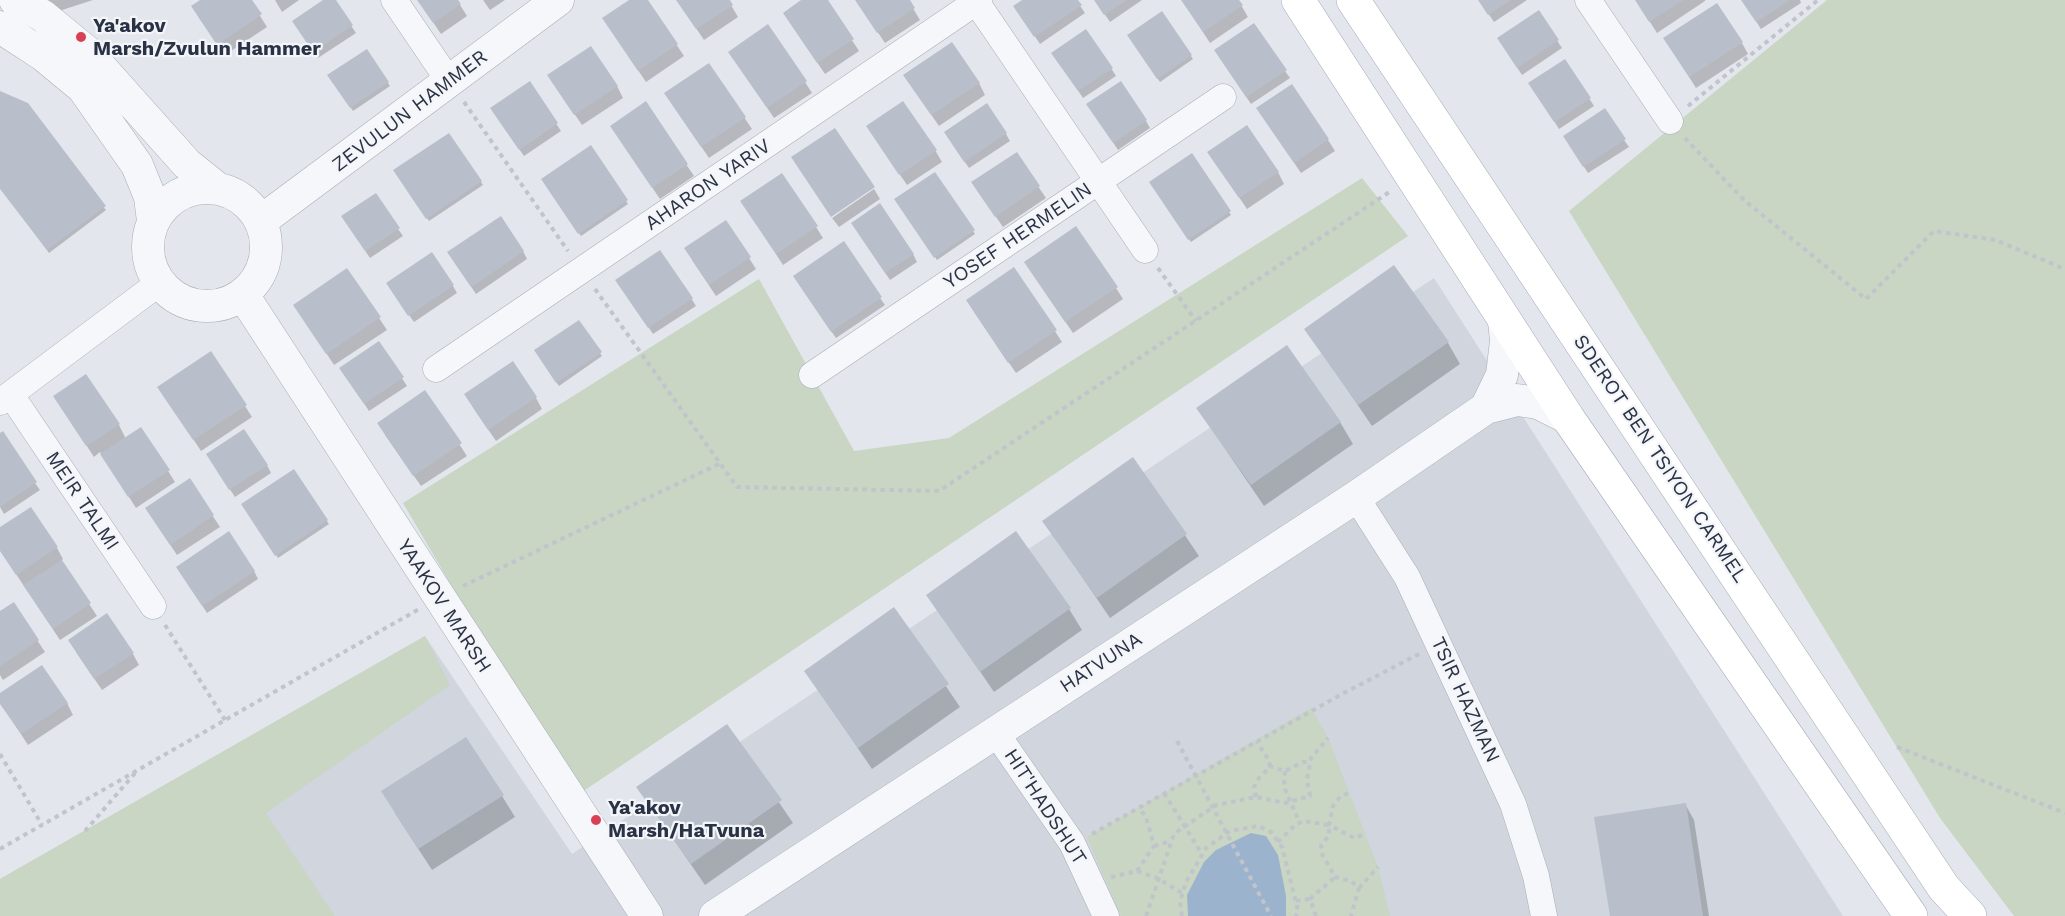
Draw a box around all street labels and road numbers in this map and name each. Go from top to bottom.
street label: ZEVULUN HAMMER [328,45,492,177]
street label: AHARON YARIV [641,134,775,236]
street label: YOSEF HERMELIN [939,177,1097,295]
street label: SDEROT BEN TSIYON CARMEL [1568,331,1752,587]
street label: MEIR TALMI [40,447,124,555]
street label: YAAKOV MARSH [392,535,496,677]
street label: HATVUNA [1055,628,1147,698]
street label: TSIR HAZMAN [1425,633,1505,767]
street label: HIT'HADSHUT [999,745,1091,869]

